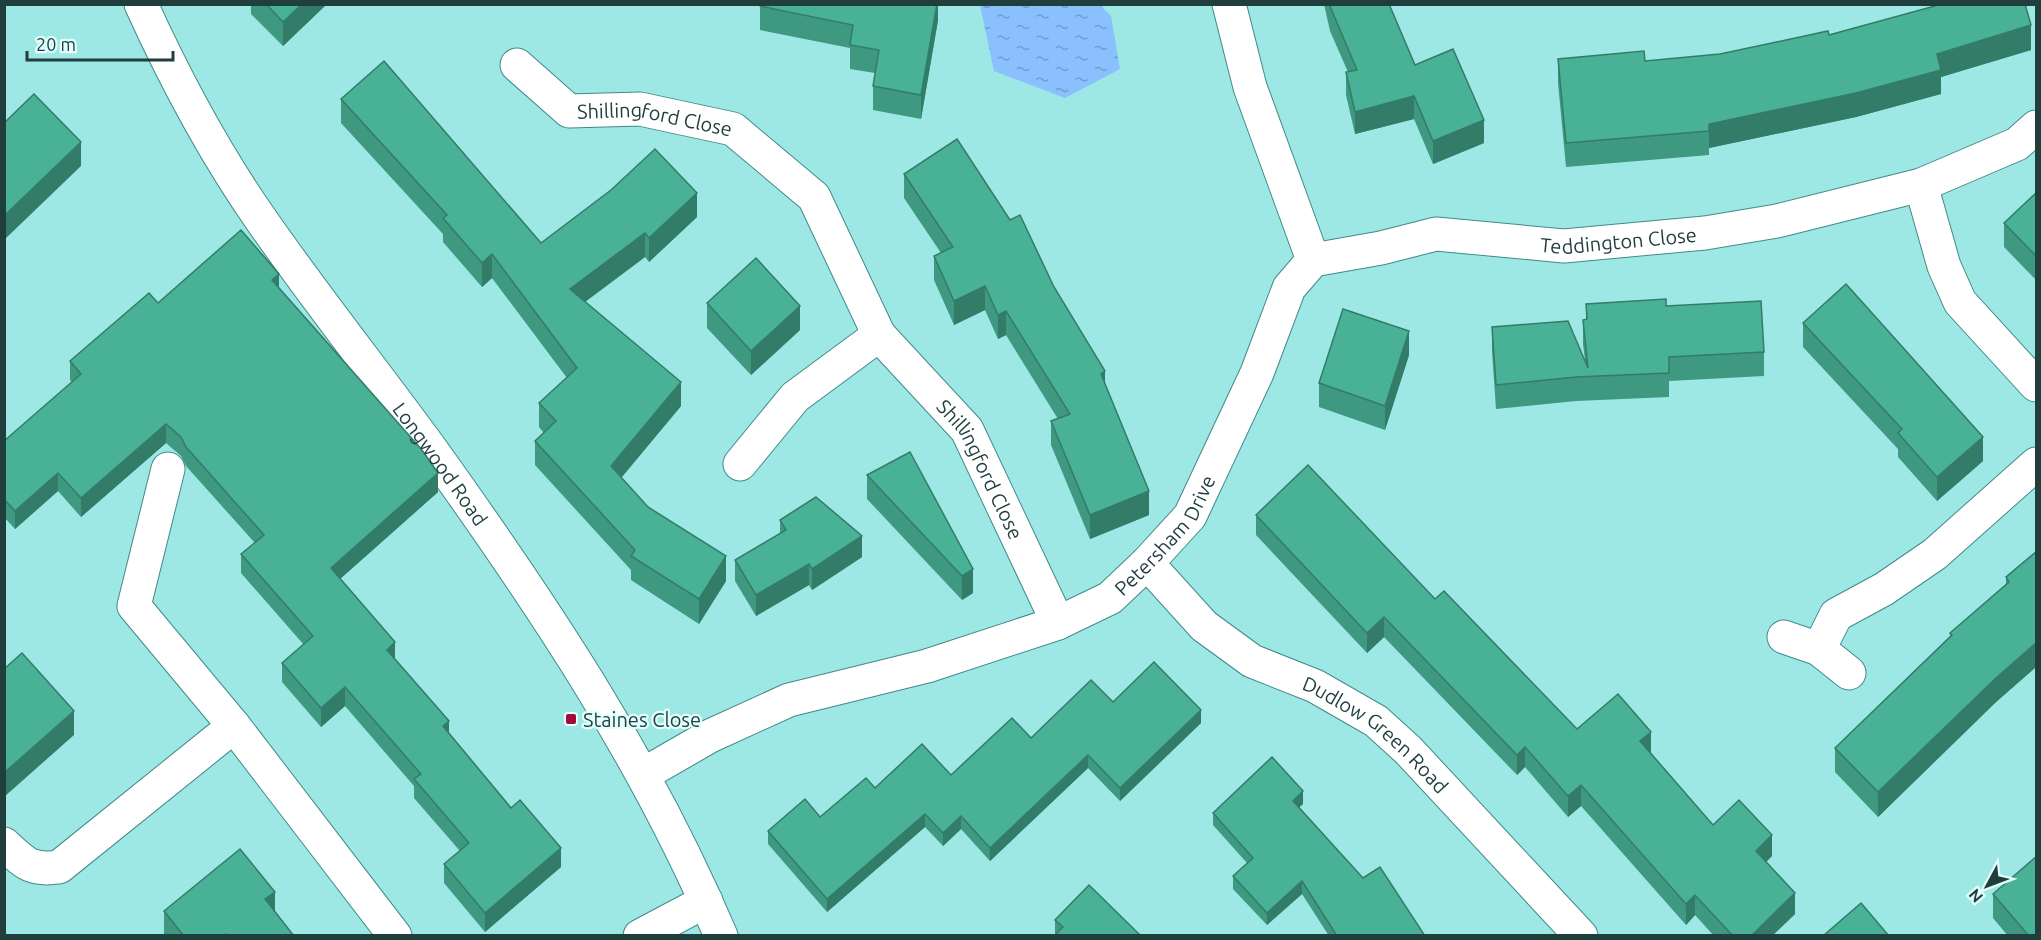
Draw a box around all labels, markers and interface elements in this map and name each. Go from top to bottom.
scale bar [27,24,172,62]
text: 20 m [36,34,76,54]
street label: Shillingford Close [577,97,734,140]
street label: Teddington Close [1539,222,1698,258]
street label: Shillingford Close [933,394,1028,543]
street label: Longwood Road [389,397,493,530]
street label: Petersham Drive [1109,471,1219,599]
street label: Dudlow Green Road [1300,671,1453,797]
place label: Staines Close [583,708,701,731]
marker: Staines Close [564,712,578,726]
north arrow [1957,856,2017,916]
text: N [1965,885,1986,906]

